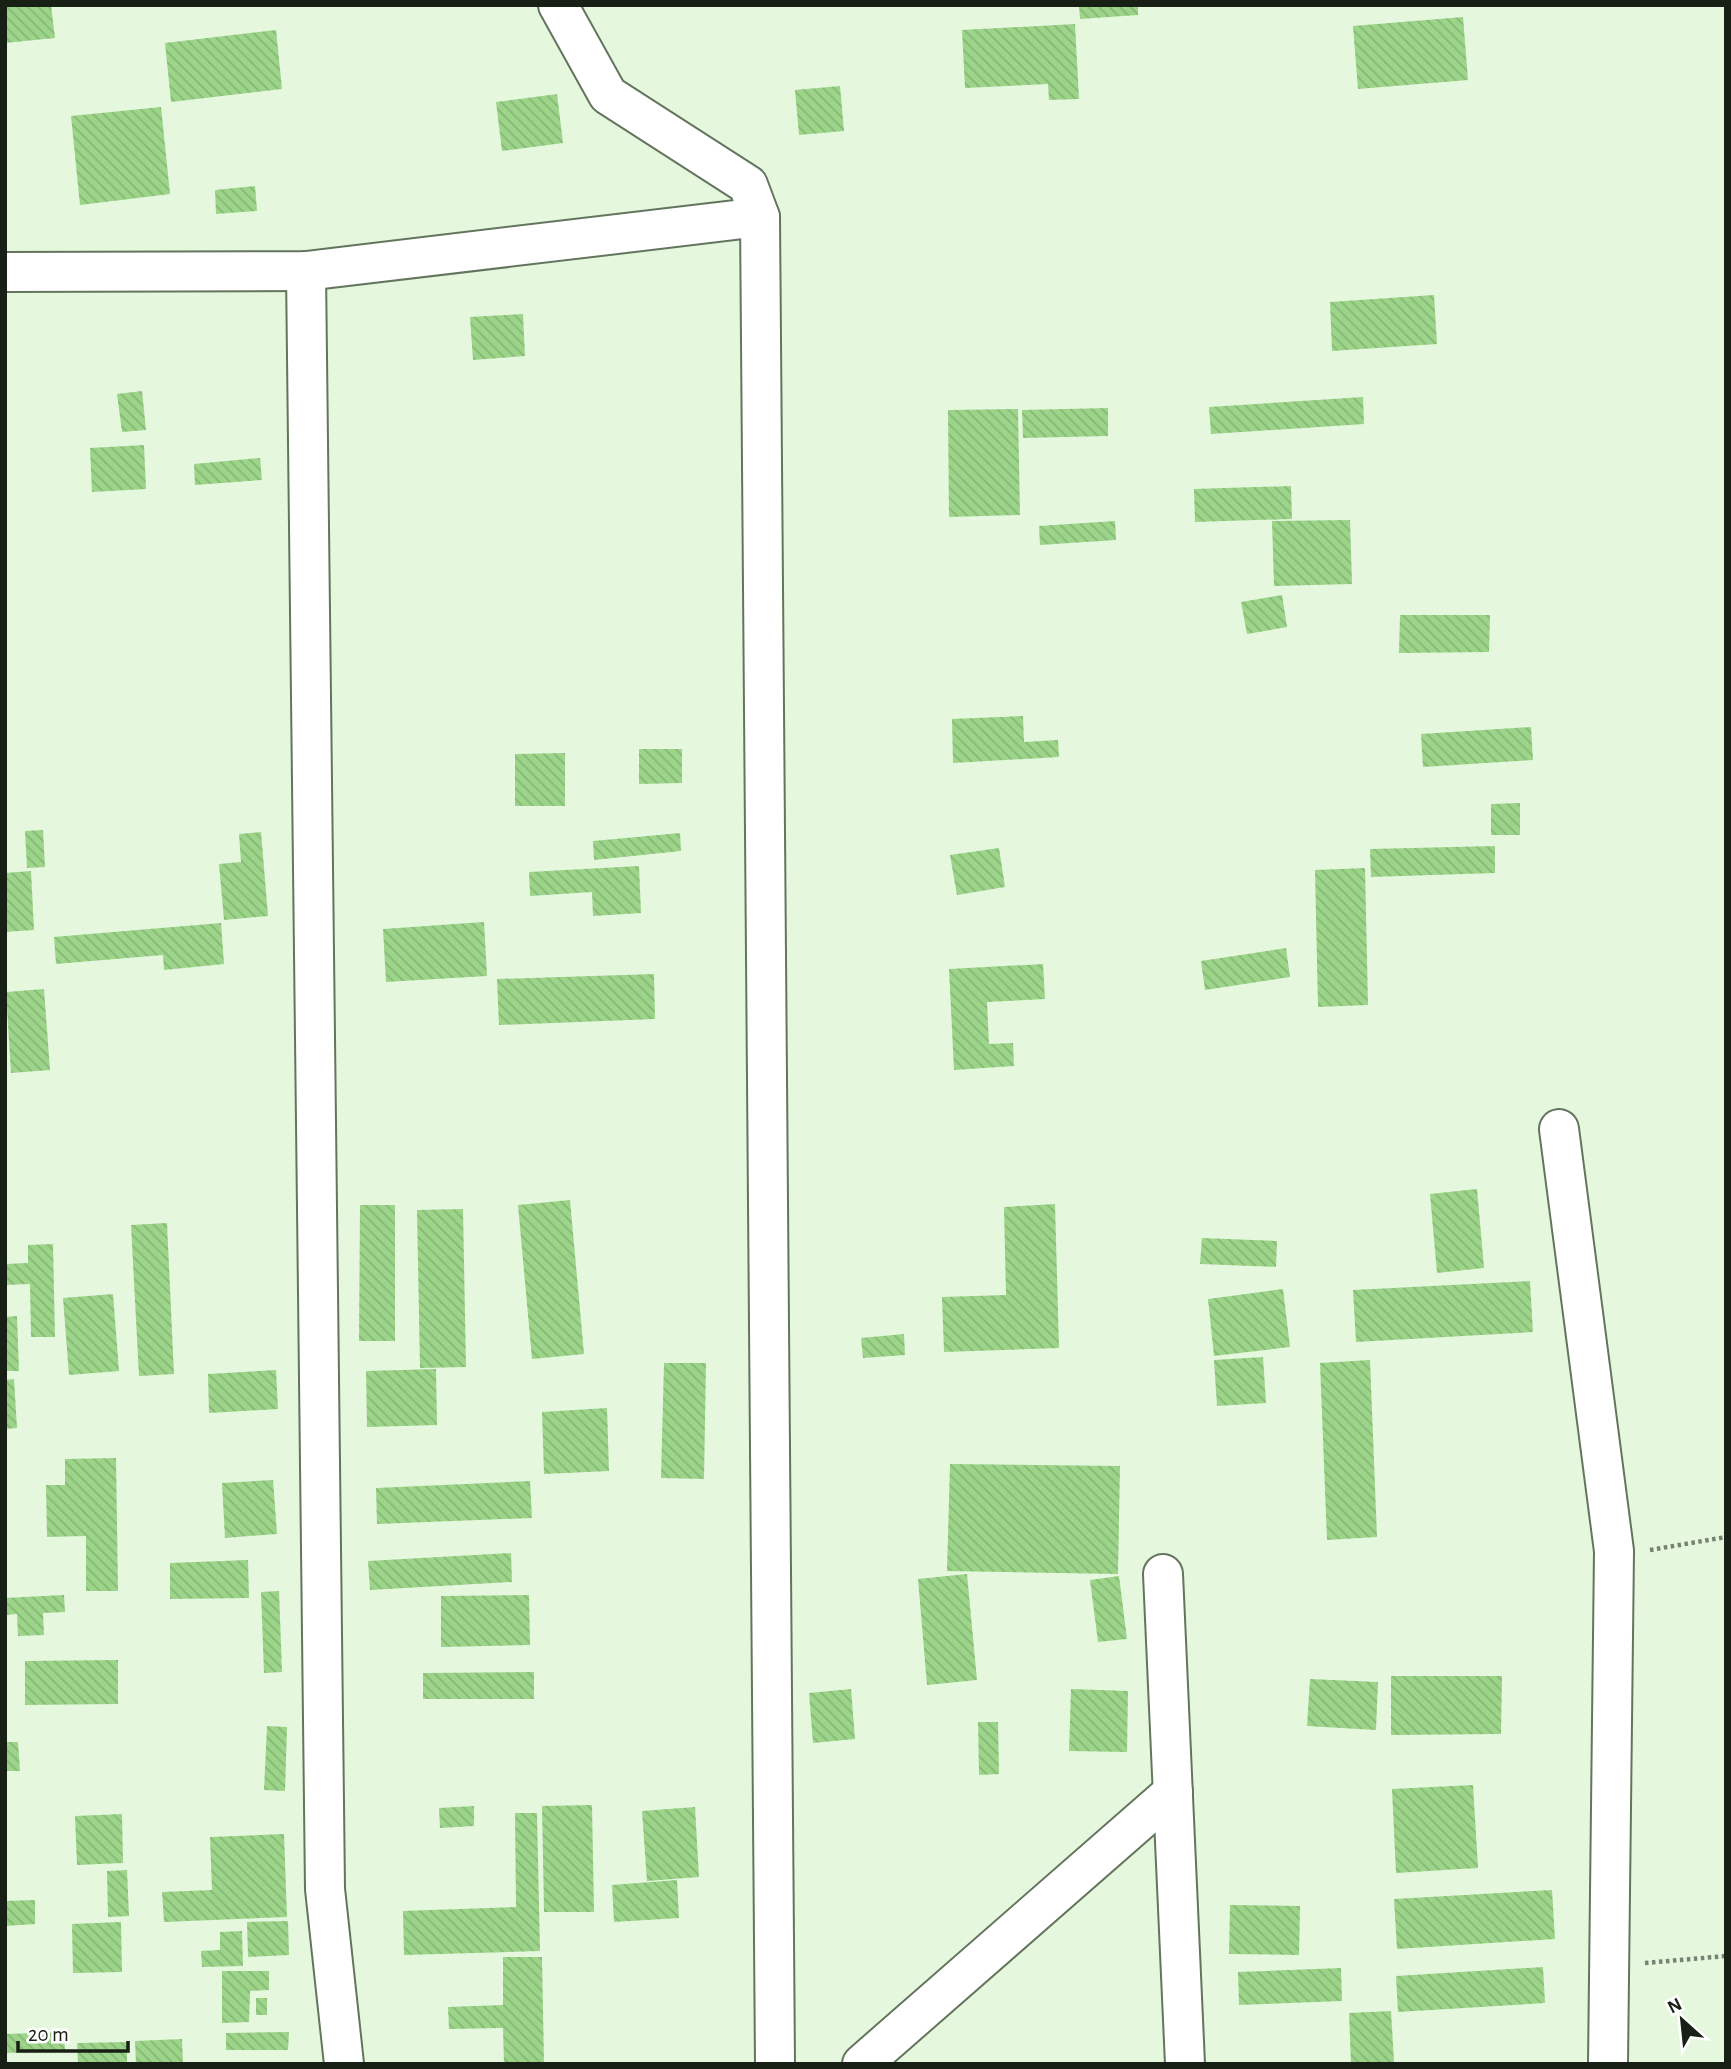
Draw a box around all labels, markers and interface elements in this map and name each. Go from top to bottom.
north arrow [1647,1985,1717,2055]
text: N [1665,1995,1685,2018]
scale bar [18,2010,128,2054]
text: 20 m [28,2024,69,2045]

